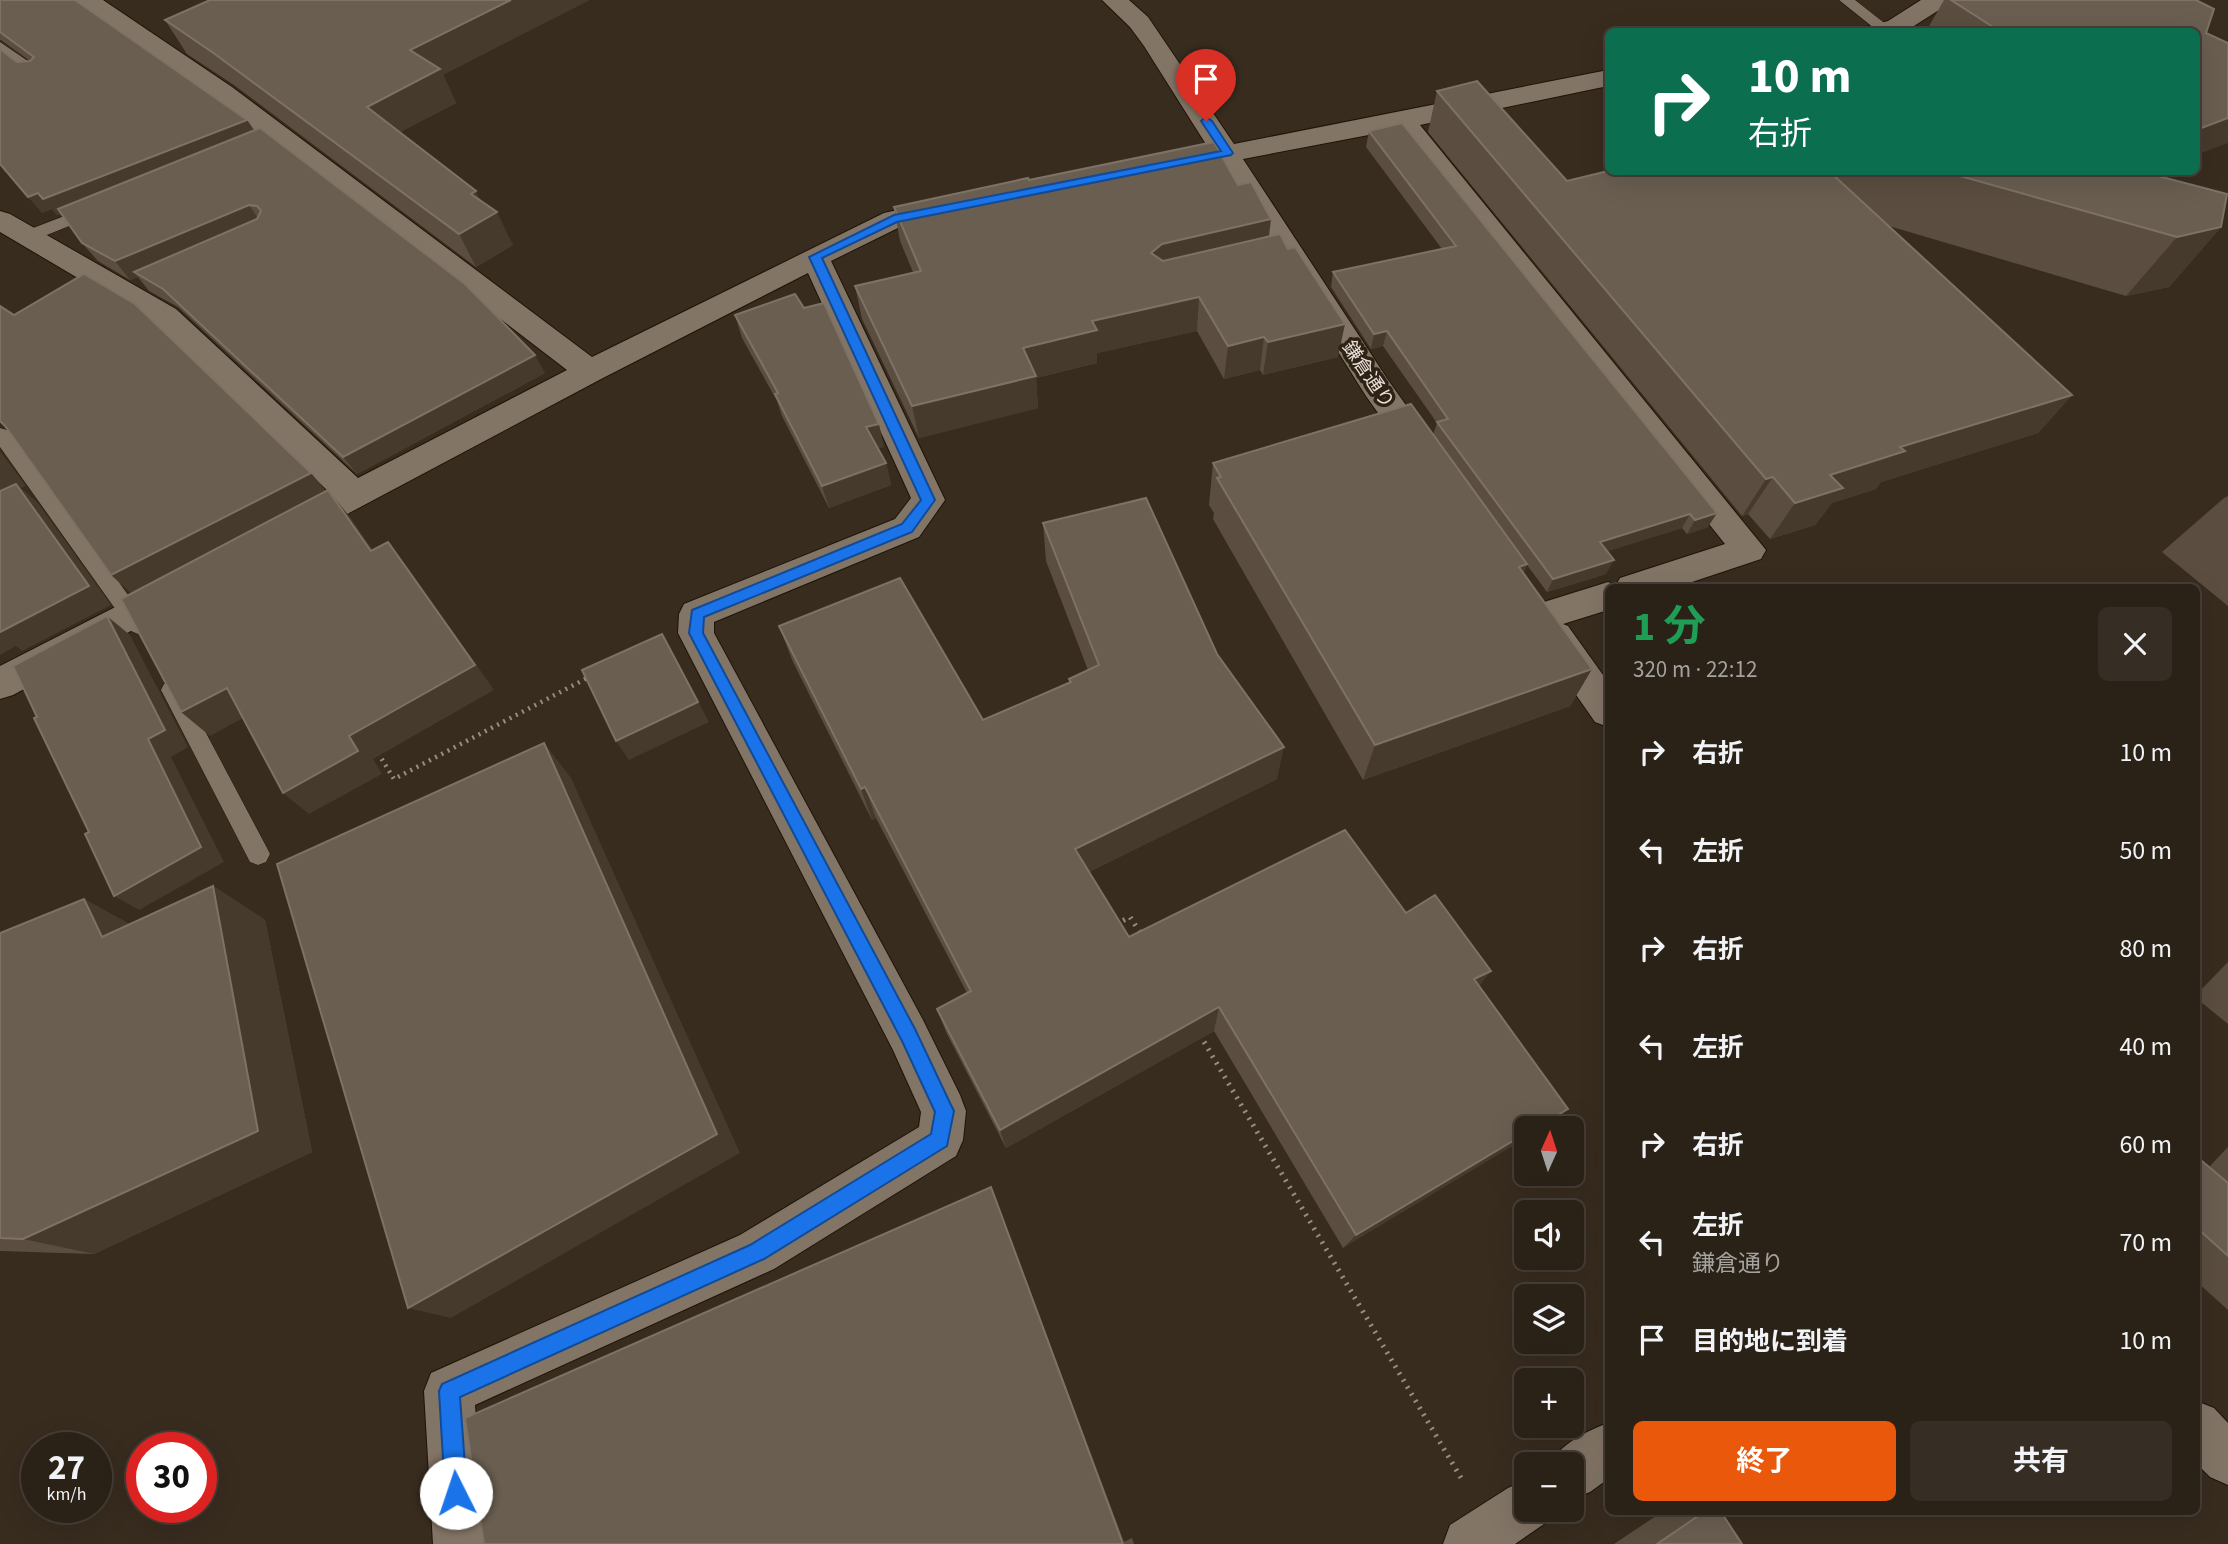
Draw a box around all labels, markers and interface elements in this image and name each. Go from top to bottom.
text: 10 m [1748,42,1852,112]
pin [1176,49,1236,121]
icon: right [1633,56,1724,147]
icon: arrive [1187,60,1225,98]
text: 右折 [1748,111,1812,157]
street label: 鎌倉通り [1335,336,1400,414]
text: 1 分 [1633,597,1706,657]
button: close [2098,607,2172,681]
text: 320 m · 22:12 [1633,653,1757,686]
icon: right [1633,733,1671,771]
text: 10 m [2119,734,2172,771]
text: 右折 [1692,735,1744,772]
icon: left [1633,831,1671,869]
text: 50 m [2119,832,2172,869]
text: 左折 [1692,833,1744,870]
icon: right [1633,929,1671,967]
text: 80 m [2119,930,2172,967]
text: 右折 [1692,931,1744,968]
icon: left [1633,1027,1671,1065]
text: 40 m [2119,1028,2172,1065]
text: 左折 [1692,1029,1744,1066]
north arrow [1514,1116,1584,1186]
map controls [1514,1116,1584,1522]
icon: right [1633,1125,1671,1163]
text: 60 m [2119,1126,2172,1163]
text: 右折 [1692,1127,1744,1164]
button: sound [1514,1200,1584,1270]
text: 左折 [1692,1207,1744,1244]
icon: left [1633,1223,1671,1261]
text: 70 m [2119,1224,2172,1261]
text: 鎌倉通り [1692,1247,1784,1280]
button: layers [1514,1284,1584,1354]
icon: arrive [1633,1321,1671,1359]
text: 10 m [2119,1322,2172,1359]
text: 目的地に到着 [1692,1323,1848,1360]
button: + [1514,1368,1584,1438]
button: 終了 [1633,1421,1896,1501]
button: 共有 [1910,1421,2172,1501]
speed limit sign: 30 [126,1432,217,1523]
text: 27 [48,1443,85,1493]
button: − [1514,1452,1584,1522]
position arrow [419,1456,493,1530]
text: km/h [47,1482,86,1507]

